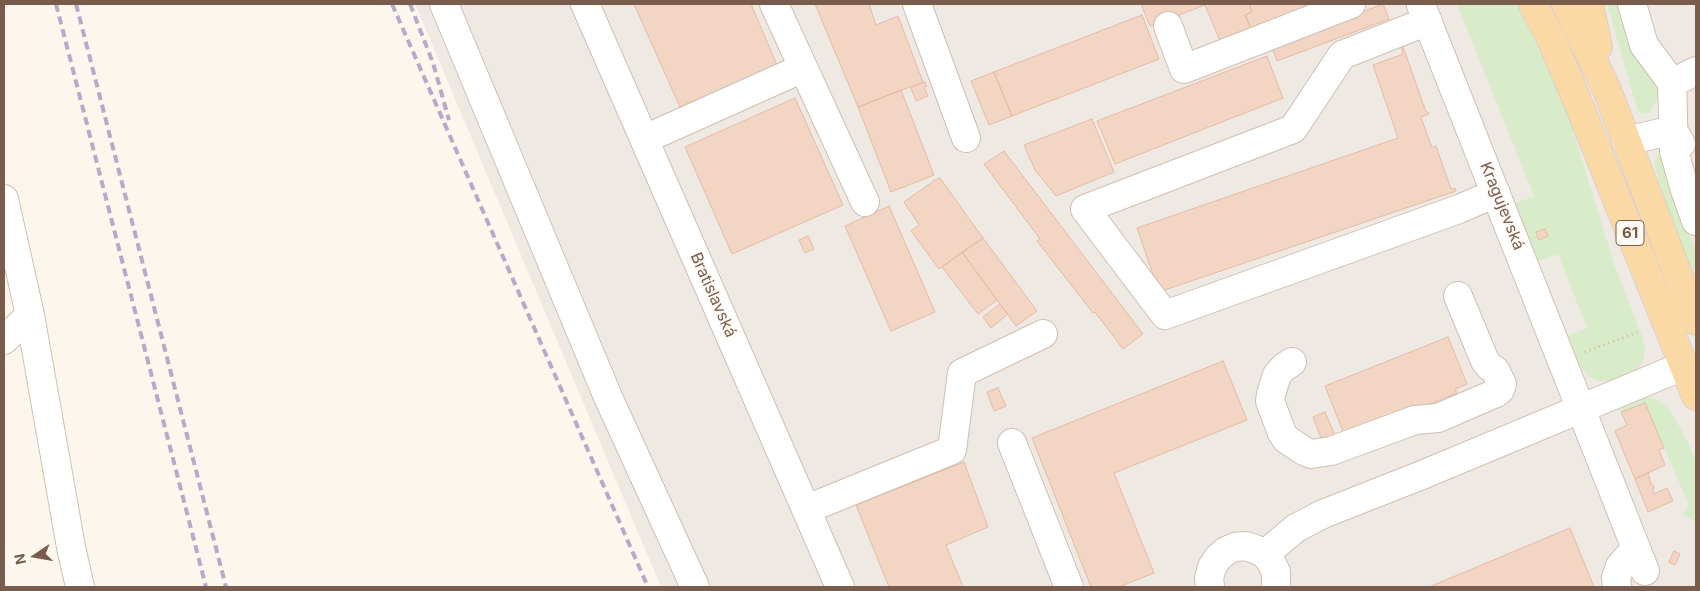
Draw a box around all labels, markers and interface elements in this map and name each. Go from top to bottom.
street label: Kragujevská [1476,159,1528,253]
road number: 61 [1616,220,1644,246]
street label: Bratislavská [686,250,740,340]
north arrow [10,531,60,581]
text: N [10,552,29,566]

